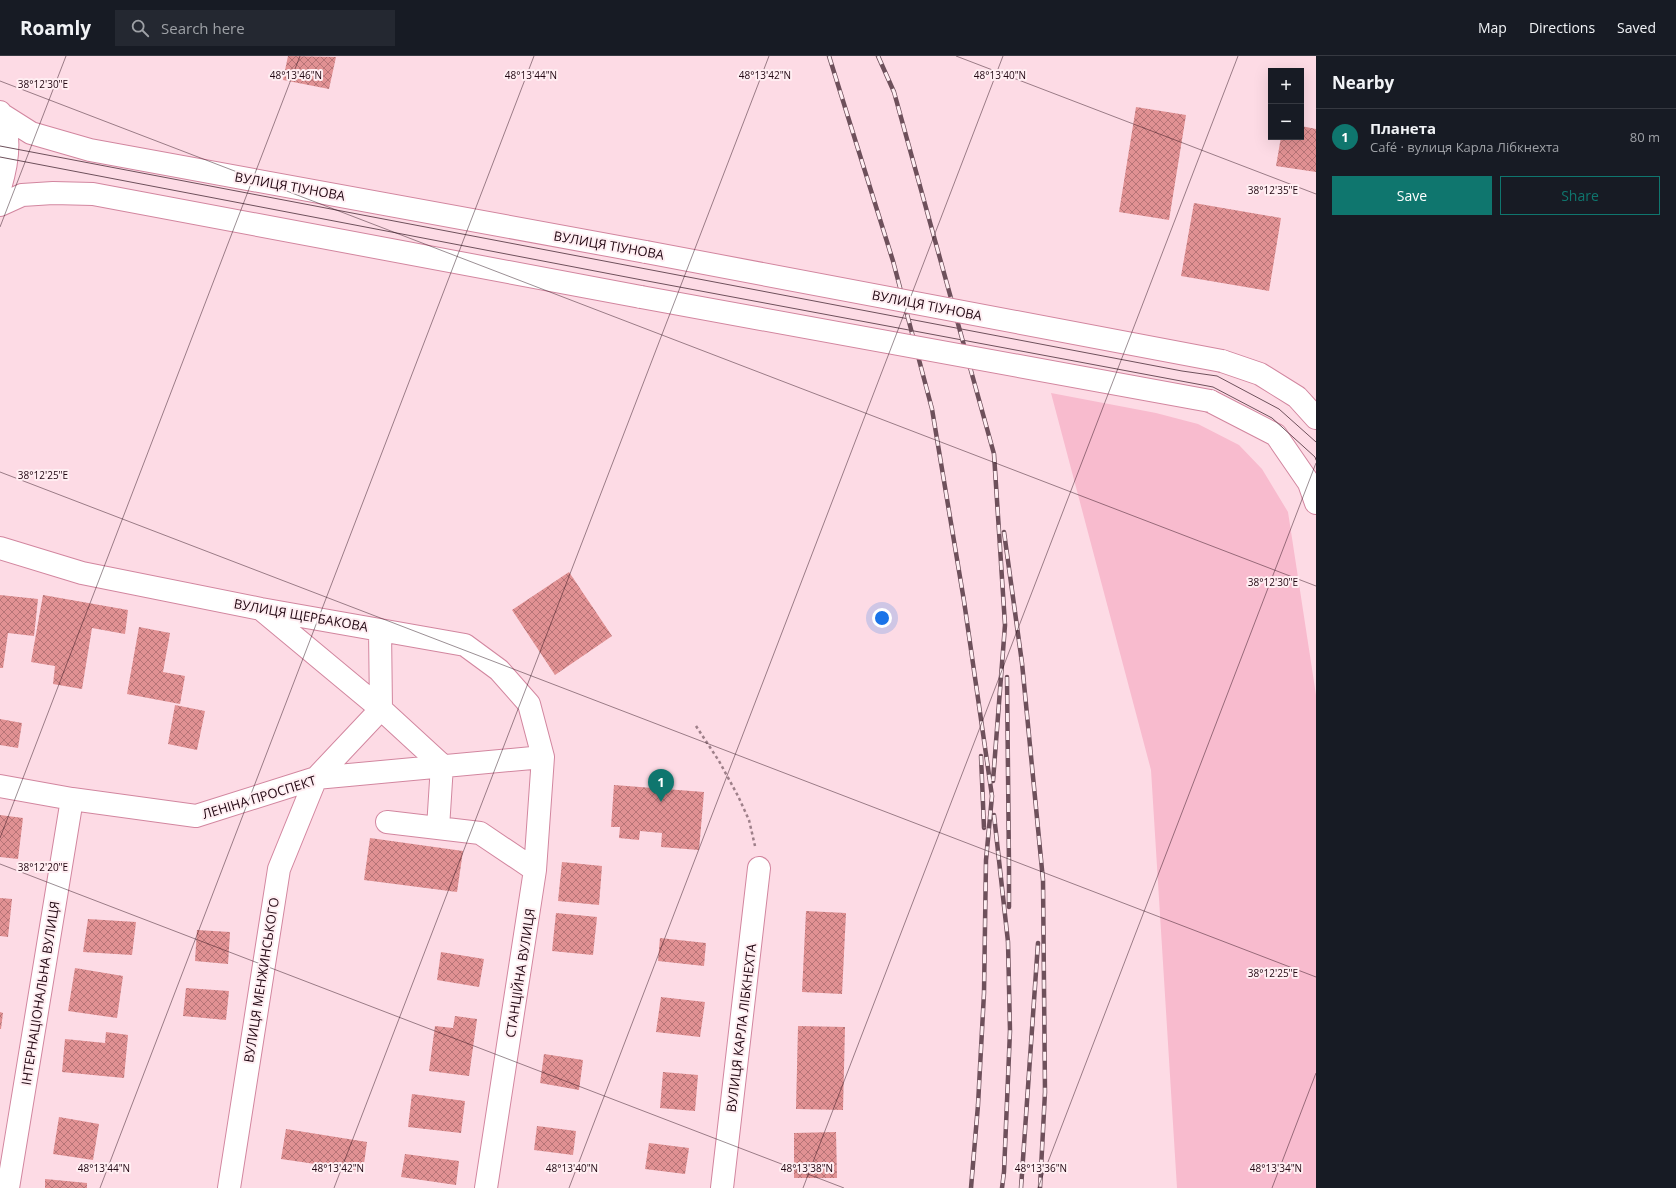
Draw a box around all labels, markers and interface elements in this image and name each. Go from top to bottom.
search box [115,10,395,46]
text: Roamly [20,15,91,41]
icon: search [129,17,151,39]
text: Search here [161,18,245,38]
text: Map [1478,18,1507,37]
text: Directions [1529,18,1595,37]
text: Saved [1617,18,1656,37]
text: 48°13'46"N [270,68,322,82]
text: 48°13'44"N [505,68,557,82]
text: 48°13'42"N [739,68,791,82]
text: 48°13'40"N [974,68,1026,82]
map controls [1268,68,1304,140]
button: + [1268,68,1304,104]
text: Nearby [1332,71,1394,94]
text: 38°12'30"E [18,77,68,91]
button: − [1268,104,1304,140]
text: Планета [1370,118,1436,138]
text: 1 [1341,128,1349,146]
text: 80 m [1630,128,1660,146]
text: Café · вулиця Карла Лібкнехта [1370,138,1559,156]
street label: ВУЛИЦЯ ТІУНОВА [233,167,347,205]
button: Save [1332,176,1492,215]
button: Share [1500,176,1660,215]
text: 38°12'35"E [1248,183,1298,197]
street label: ВУЛИЦЯ ТІУНОВА [552,226,666,264]
street label: ВУЛИЦЯ ТІУНОВА [870,286,984,325]
text: 38°12'25"E [18,468,68,482]
text: 38°12'30"E [1248,575,1298,589]
street label: ВУЛИЦЯ ЩЕРБАКОВА [232,594,370,636]
your location [872,608,892,628]
pin: 1 [648,769,674,802]
street label: ЛЕНІНА ПРОСПЕКТ [200,771,319,823]
text: 38°12'20"E [18,860,68,874]
street label: ВУЛИЦЯ МЕНЖИНСЬКОГО [239,896,283,1064]
street label: ІНТЕРНАЦІОНАЛЬНА ВУЛИЦЯ [17,900,63,1086]
street label: СТАНЦІЙНА ВУЛИЦЯ [501,907,539,1039]
street label: ВУЛИЦЯ КАРЛА ЛІБКНЕХТА [722,942,760,1113]
text: 38°12'25"E [1248,966,1298,980]
text: 48°13'44"N [78,1161,130,1175]
text: 48°13'42"N [312,1161,364,1175]
text: 48°13'40"N [546,1161,598,1175]
text: 48°13'38"N [781,1161,833,1175]
text: 48°13'36"N [1015,1161,1067,1175]
text: 48°13'34"N [1250,1161,1302,1175]

